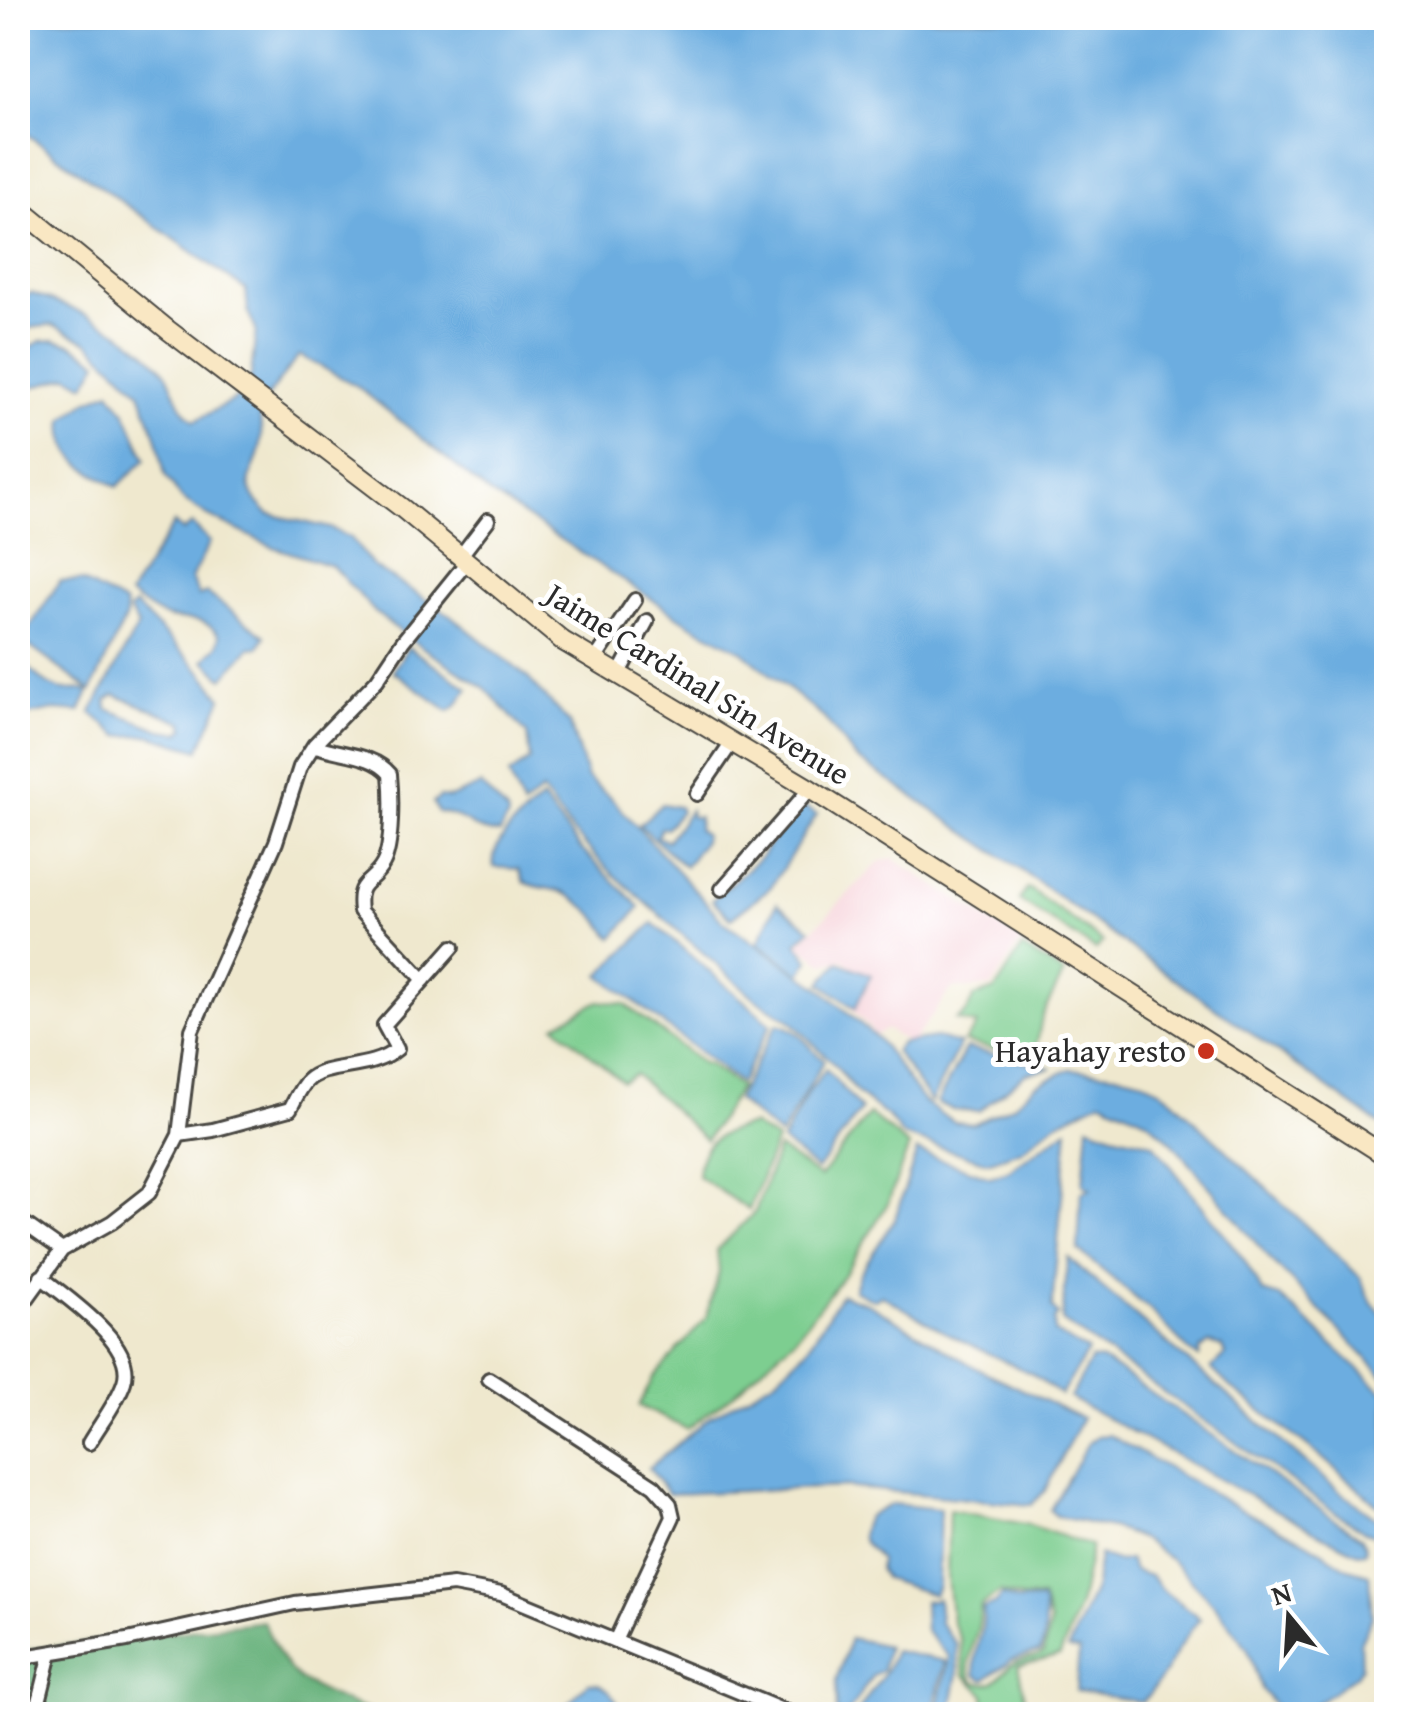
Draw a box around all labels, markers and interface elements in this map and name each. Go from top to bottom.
street label: Jaime Cardinal Sin Avenue [534,569,860,796]
place label: Hayahay resto [995,1027,1186,1074]
marker: Hayahay resto [1195,1040,1217,1062]
north arrow [1239,1567,1339,1667]
text: N [1266,1570,1297,1615]

